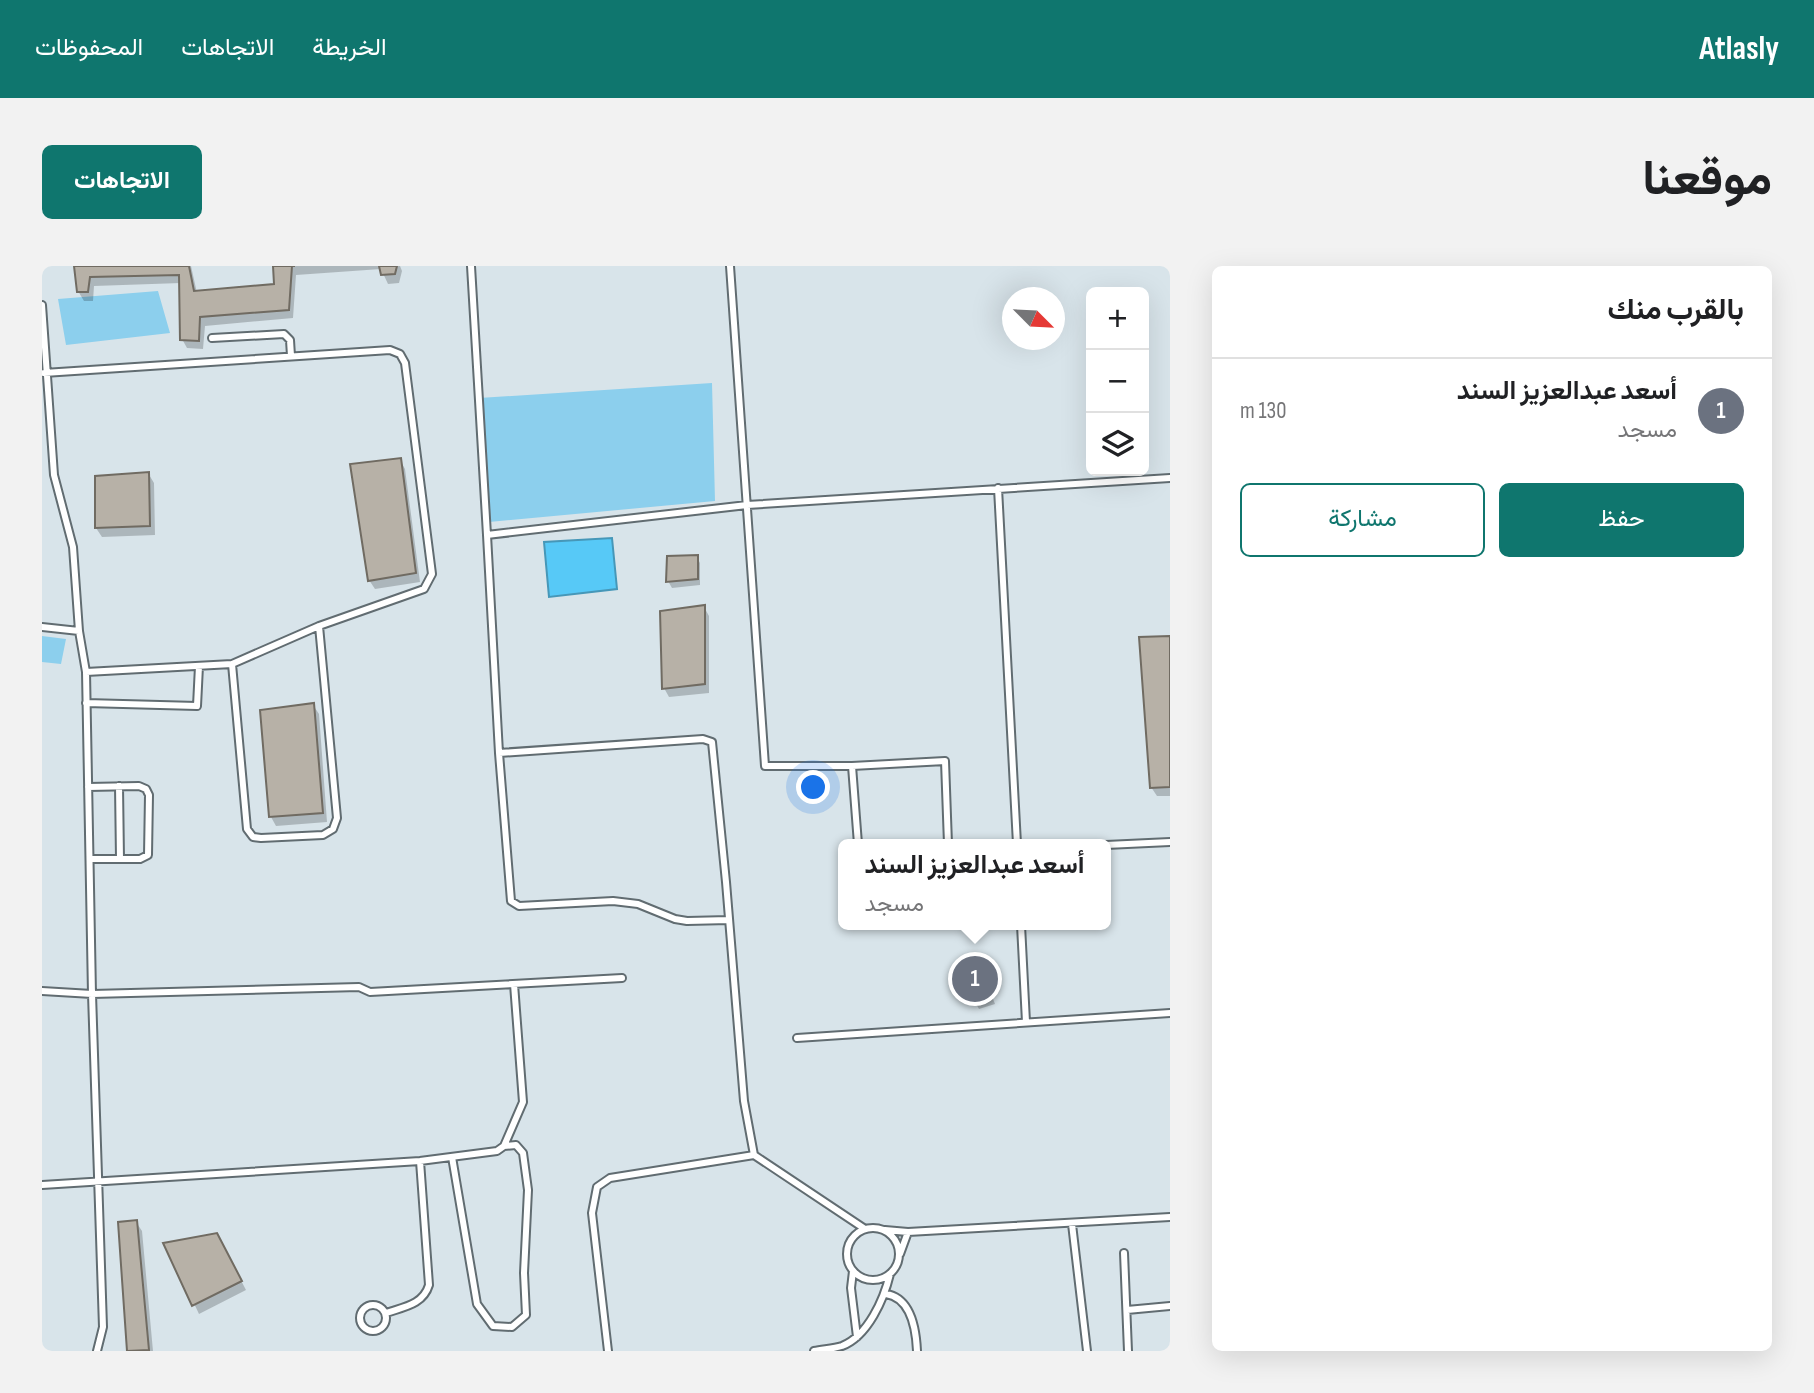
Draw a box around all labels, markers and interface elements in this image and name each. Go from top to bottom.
text: Atlasly [1699,29,1779,69]
text: المحفوظات [35,33,143,62]
text: الاتجاهات [181,33,274,62]
text: الخريطة [312,33,387,62]
button: الاتجاهات [42,145,202,219]
text: موقعنا [1642,150,1772,209]
north arrow [1002,287,1065,350]
map controls [1086,287,1149,476]
button: + [1086,287,1149,350]
text: بالقرب منك [1608,292,1744,328]
button: − [1086,350,1149,413]
text: أسعد عبدالعزيز السند [1457,376,1677,407]
text: 130 m [1240,397,1286,425]
text: 1 [1716,397,1726,425]
button: layers [1086,413,1149,476]
text: مسجد [1617,416,1677,444]
button: مشاركة [1240,483,1485,557]
button: حفظ [1499,483,1744,557]
your location [796,770,830,804]
popup [838,839,1111,930]
text: أسعد عبدالعزيز السند [864,850,1085,881]
text: مسجد [864,890,924,918]
pin: 1 [952,953,998,1005]

